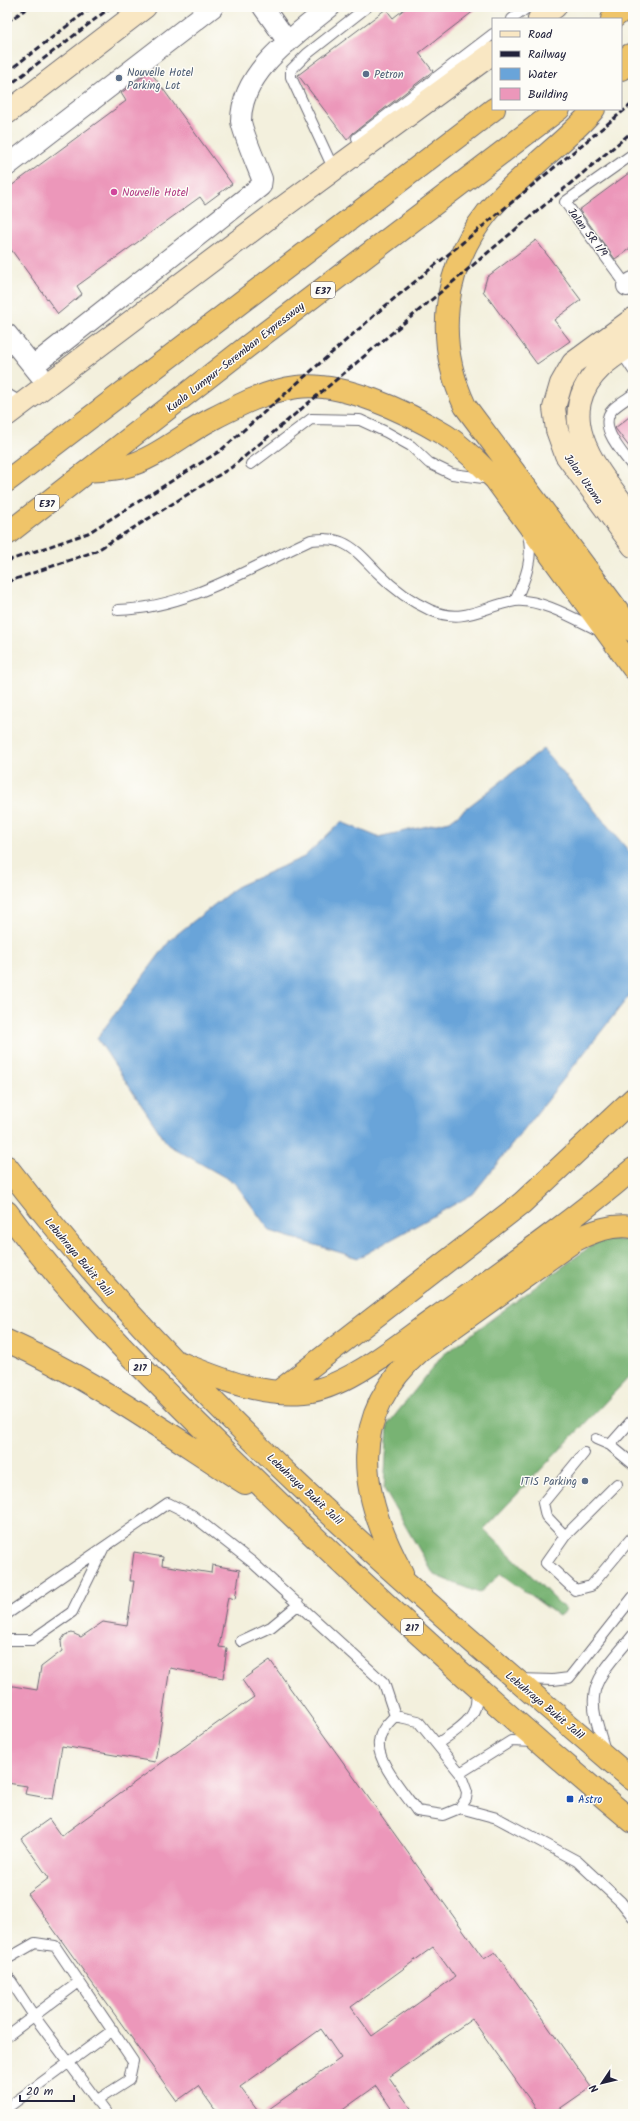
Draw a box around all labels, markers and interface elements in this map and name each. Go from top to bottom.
legend [492,18,622,110]
text: Road [528,25,553,44]
text: Railway [528,45,566,64]
place label: Nouvelle Hotel Parking Lot [127,64,194,95]
text: Water [528,65,558,84]
place label: Petron [374,66,404,84]
marker: Petron [361,69,371,79]
marker: Nouvelle Hotel Parking Lot [114,73,124,83]
text: Building [528,85,568,104]
place label: Nouvelle Hotel [122,184,189,202]
marker: Nouvelle Hotel [109,187,119,197]
street label: Jalan SR 1/9 [563,204,612,262]
road number: E37 [311,282,335,298]
street label: Kuala Lumpur–Seremban Expressway [162,297,309,418]
street label: Jalan Utama [559,451,607,509]
road number: E37 [35,495,59,511]
street label: Lebuhraya Bukit Jalil [40,1214,117,1301]
road number: 217 [129,1359,151,1375]
street label: Lebuhraya Bukit Jalil [262,1450,347,1530]
place label: ITIS Parking [520,1473,577,1491]
marker: ITIS Parking [580,1476,590,1486]
road number: 217 [401,1619,423,1635]
street label: Lebuhraya Bukit Jalil [501,1667,588,1745]
place label: Astro [578,1791,602,1809]
marker: Astro [565,1794,575,1804]
north arrow [582,2063,622,2103]
scale bar [20,2077,74,2103]
text: N [585,2080,604,2096]
text: 20 m [26,2082,54,2101]

